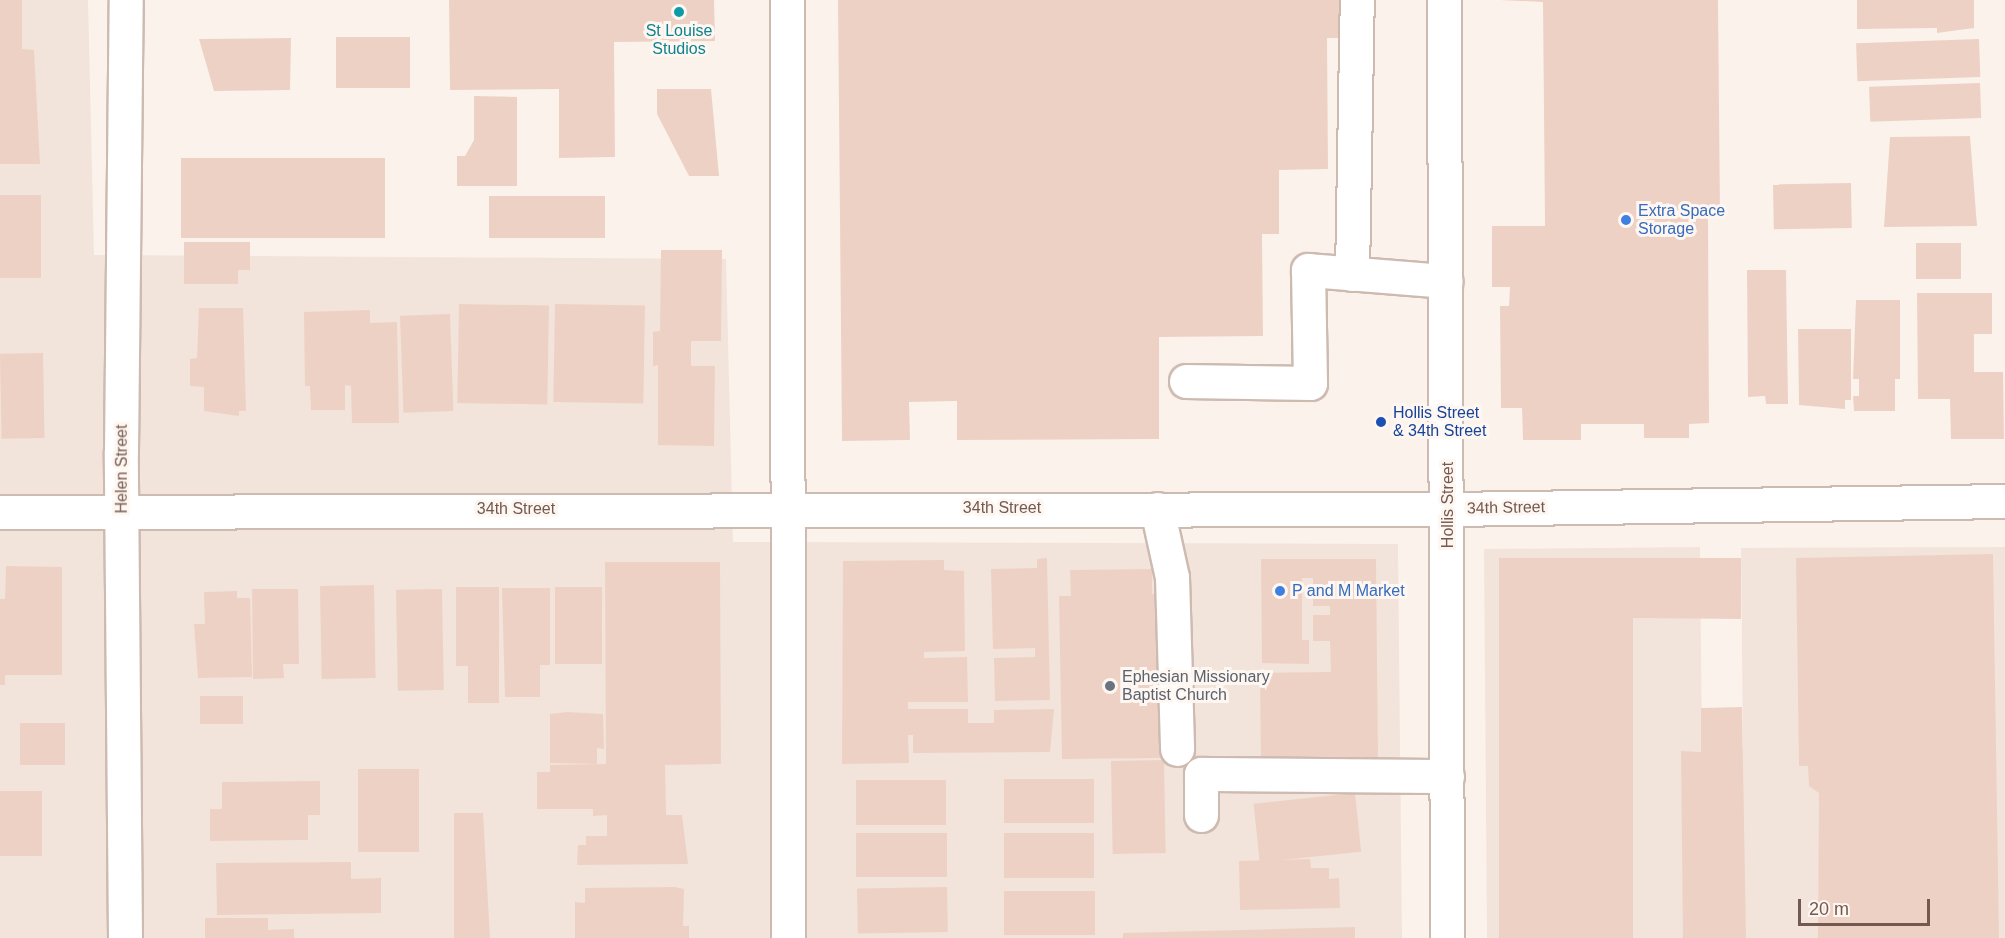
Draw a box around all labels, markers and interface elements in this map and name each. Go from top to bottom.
marker: St Louise Studios [672,5,686,19]
place label: St Louise Studios [646,21,712,59]
place label: Extra Space Storage [1638,201,1725,239]
marker: Extra Space Storage [1619,213,1633,227]
place label: Hollis Street & 34th Street [1393,403,1486,441]
marker: Hollis Street & 34th Street [1374,415,1388,429]
street label: Helen Street [112,425,132,513]
street label: Hollis Street [1438,462,1458,548]
street label: 34th Street [963,498,1041,518]
street label: 34th Street [1467,498,1545,518]
street label: 34th Street [477,499,555,519]
place label: P and M Market [1292,581,1405,601]
marker: P and M Market [1273,584,1287,598]
place label: Ephesian Missionary Baptist Church [1122,667,1270,705]
marker: Ephesian Missionary Baptist Church [1103,679,1117,693]
scale bar [1801,887,1933,925]
text: 20 m [1809,899,1849,919]

